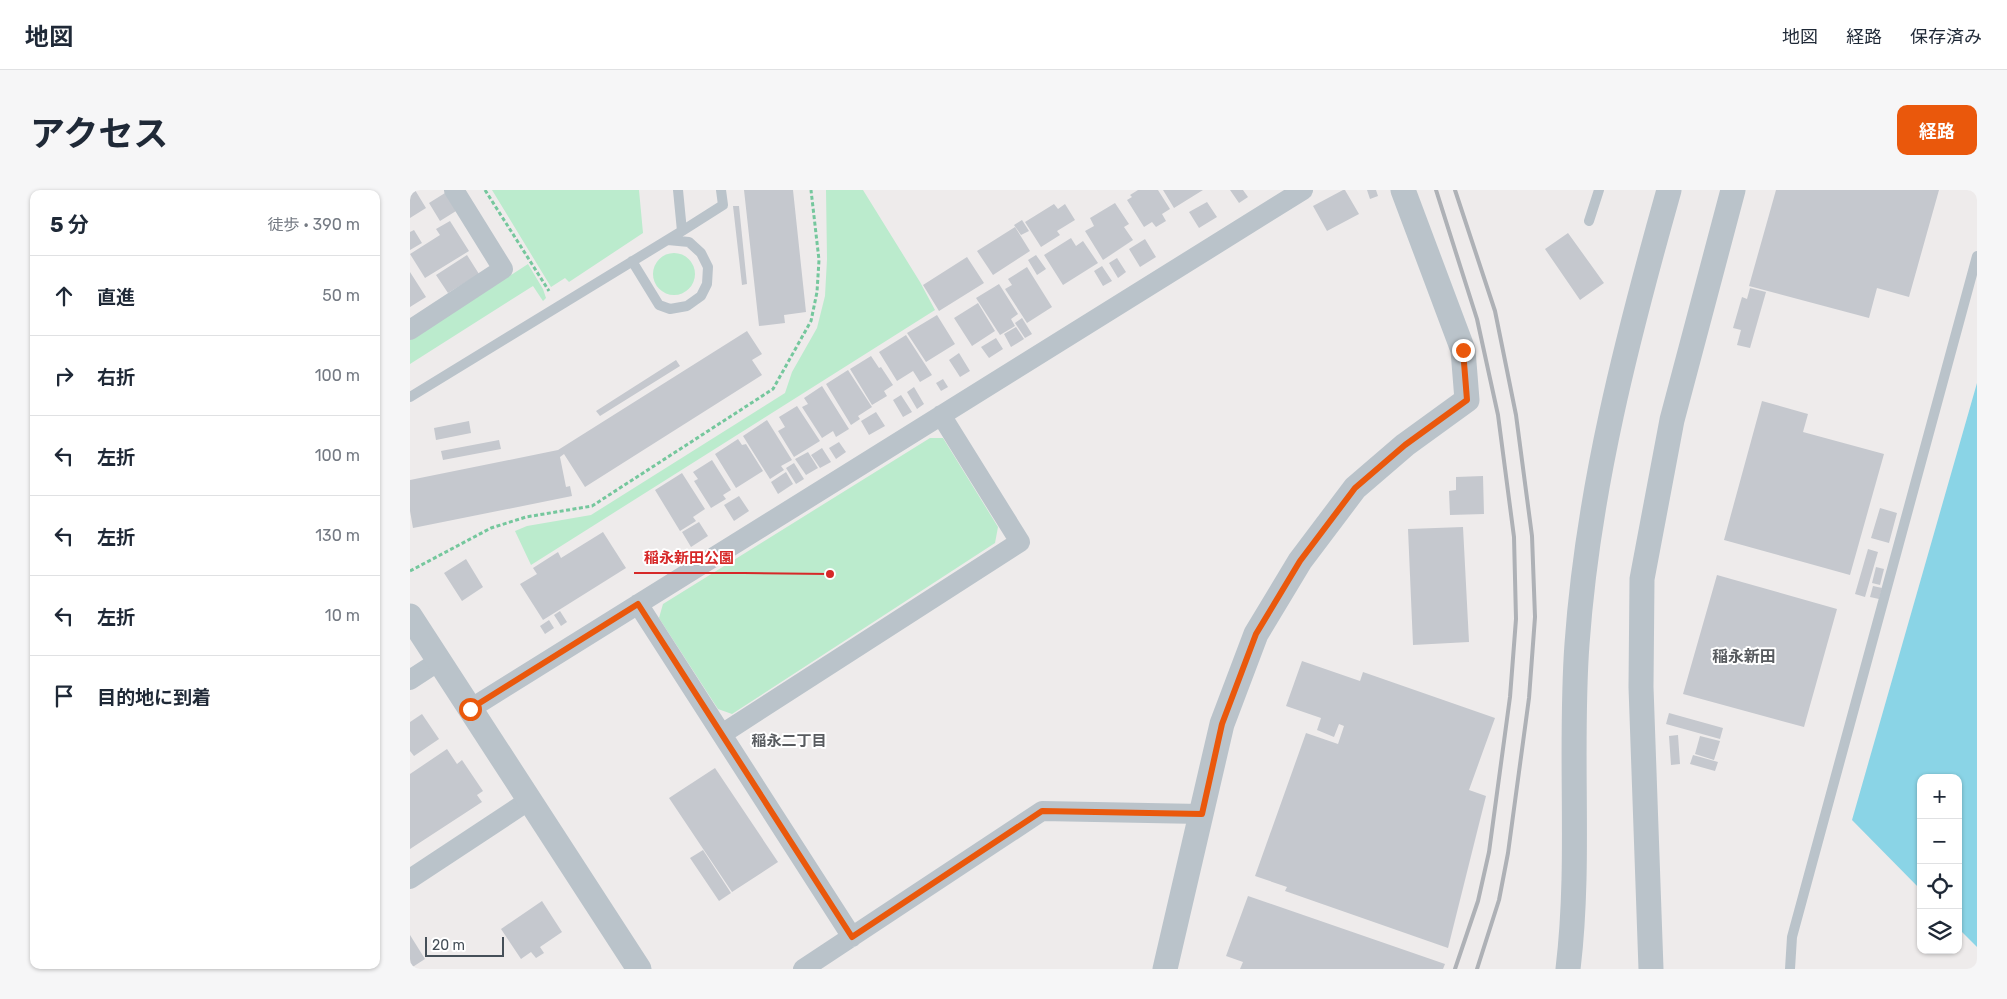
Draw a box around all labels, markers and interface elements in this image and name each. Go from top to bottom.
text: 地図 [25,23,73,51]
text: 地図 [1782,26,1818,48]
text: 経路 [1846,26,1882,48]
text: 保存済み [1910,26,1982,48]
button: 経路 [1897,105,1977,155]
text: アクセス [30,113,168,155]
text: 5 分 [50,212,89,237]
text: 徒歩 · 390 m [267,215,360,234]
icon: ahead [50,282,78,310]
text: 直進 [97,286,135,309]
text: 50 m [322,286,360,305]
route end [1452,339,1475,362]
icon: right [50,362,78,390]
text: 右折 [97,366,135,389]
text: 100 m [315,366,360,385]
icon: left [50,442,78,470]
text: 左折 [97,446,135,469]
text: 100 m [315,446,360,465]
icon: left [50,522,78,550]
text: 左折 [97,526,135,549]
text: 130 m [315,526,360,545]
callout: 稲永新田公園 [634,543,744,573]
text: 稲永新田公園 [644,549,734,567]
icon: left [50,602,78,630]
text: 左折 [97,606,135,629]
text: 10 m [325,606,360,625]
district label: 稲永新田 [1712,647,1776,666]
icon: arrive [50,682,78,710]
text: 目的地に到着 [97,686,211,709]
route start [459,698,482,721]
district label: 稲永二丁目 [751,732,827,750]
map controls [1917,774,1962,954]
button: + [1917,774,1962,819]
button: − [1917,819,1962,864]
button: locate [1917,864,1962,909]
button: layers [1917,909,1962,954]
scale bar [425,934,504,957]
text: 20 m [432,937,465,954]

